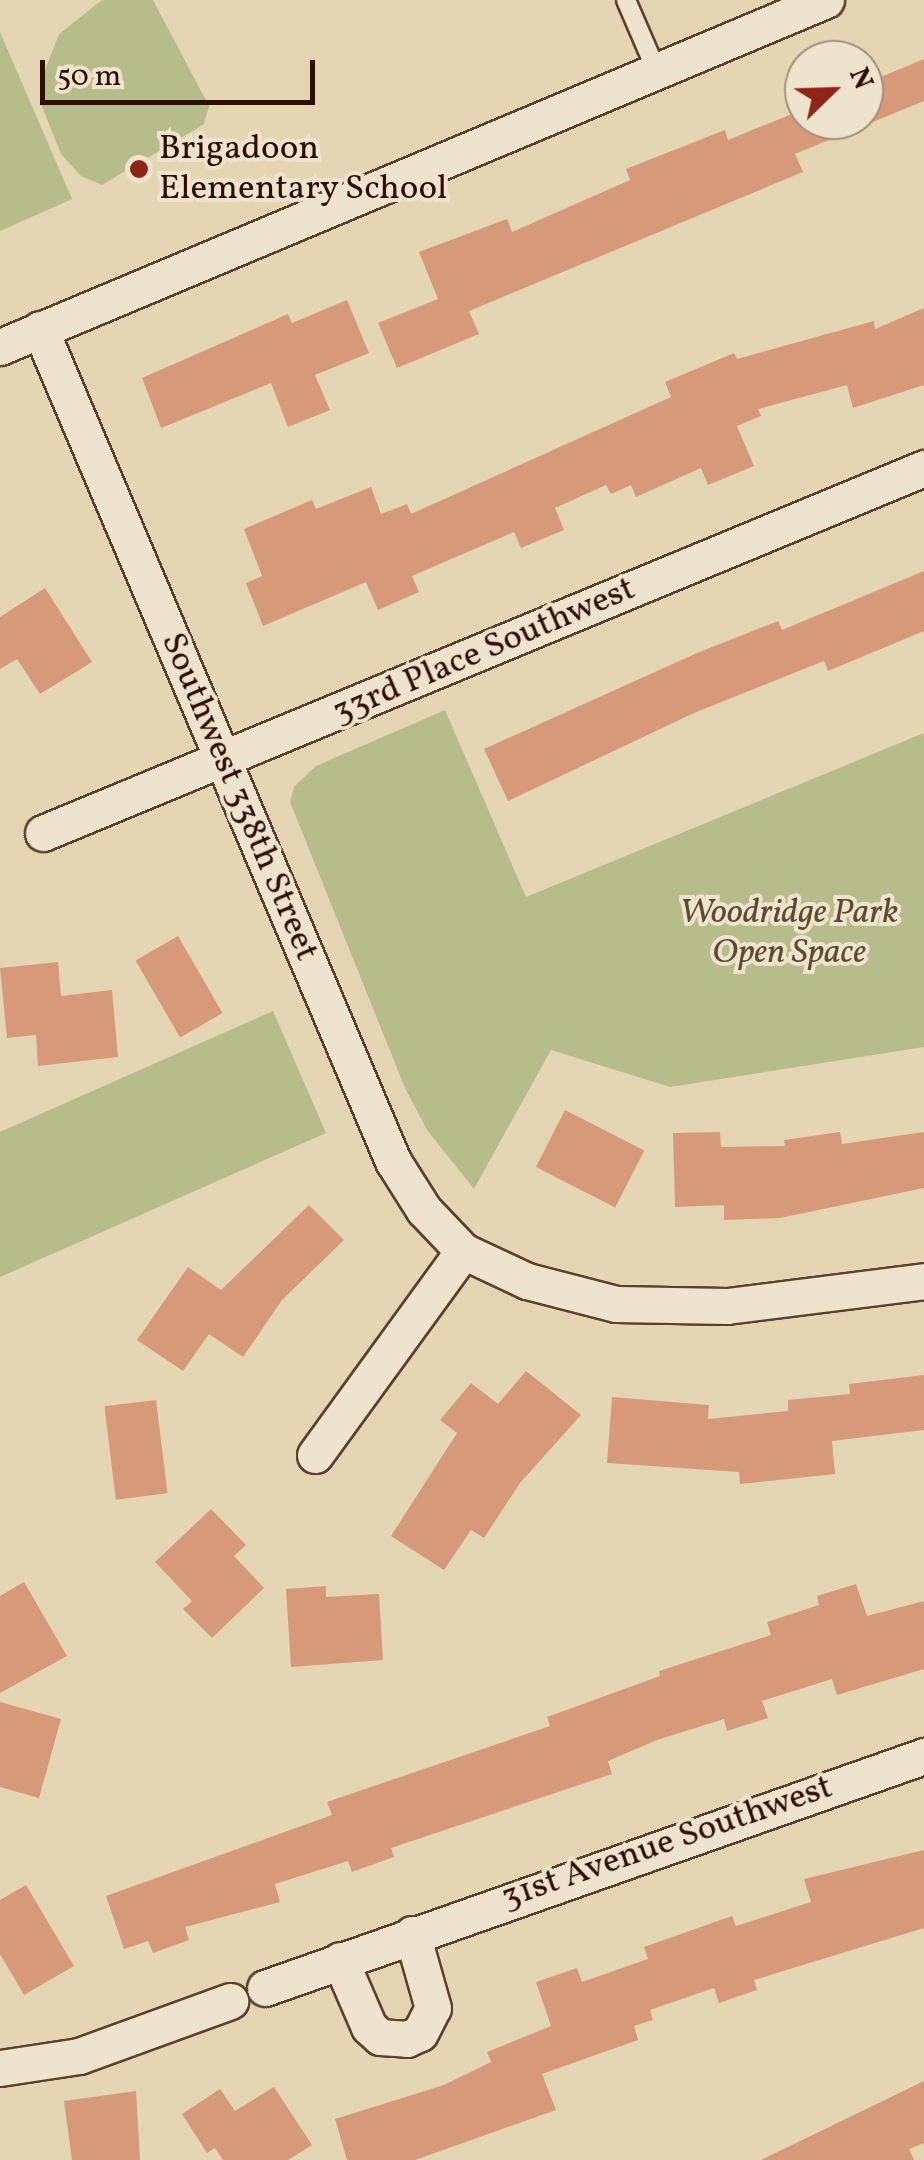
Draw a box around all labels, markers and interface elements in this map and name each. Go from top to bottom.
scale bar [45,40,320,102]
north arrow [784,40,884,140]
text: 50 m [57,56,121,98]
text: N [838,62,882,96]
place label: Brigadoon Elementary School [159,128,448,210]
marker: Brigadoon Elementary School [128,158,150,180]
street label: 33rd Place Southwest [326,568,642,734]
street label: Southwest 338th Street [151,627,327,967]
park label: Woodridge Park Open Space [679,892,899,974]
street label: 31st Avenue Southwest [496,1767,838,1919]

